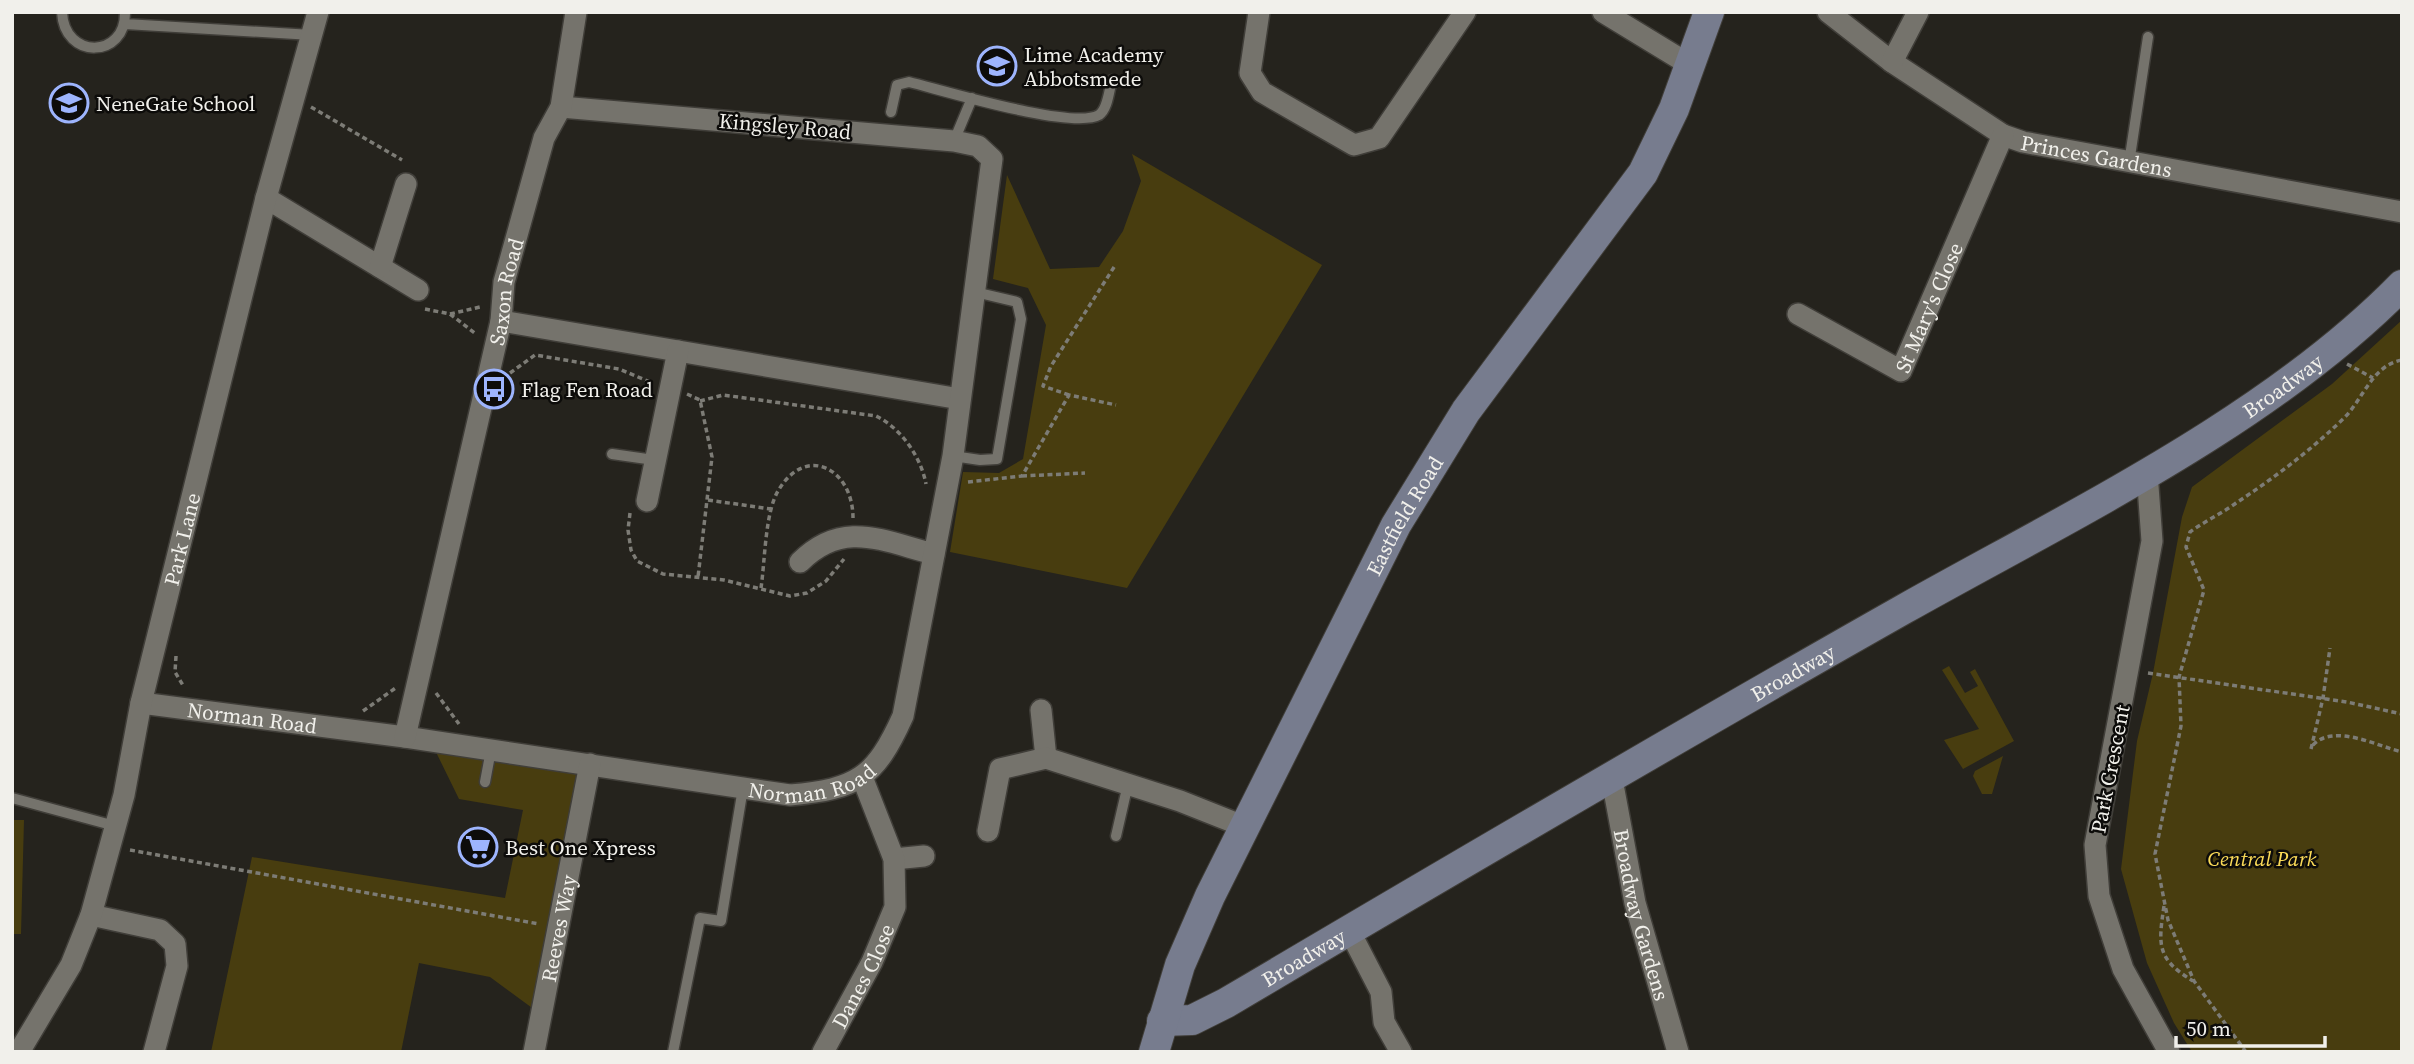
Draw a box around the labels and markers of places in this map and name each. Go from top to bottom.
place label: Lime Academy Abbotsmede [1024,40,1164,93]
school or university icon: Lime Academy Abbotsmede [976,45,1018,87]
school or university icon: NeneGate School [48,82,90,124]
place label: NeneGate School [96,89,255,118]
bus stop icon: Flag Fen Road [473,368,515,410]
place label: Flag Fen Road [521,375,653,404]
supermarket icon: Best One Xpress [457,826,499,868]
place label: Best One Xpress [505,833,656,862]

